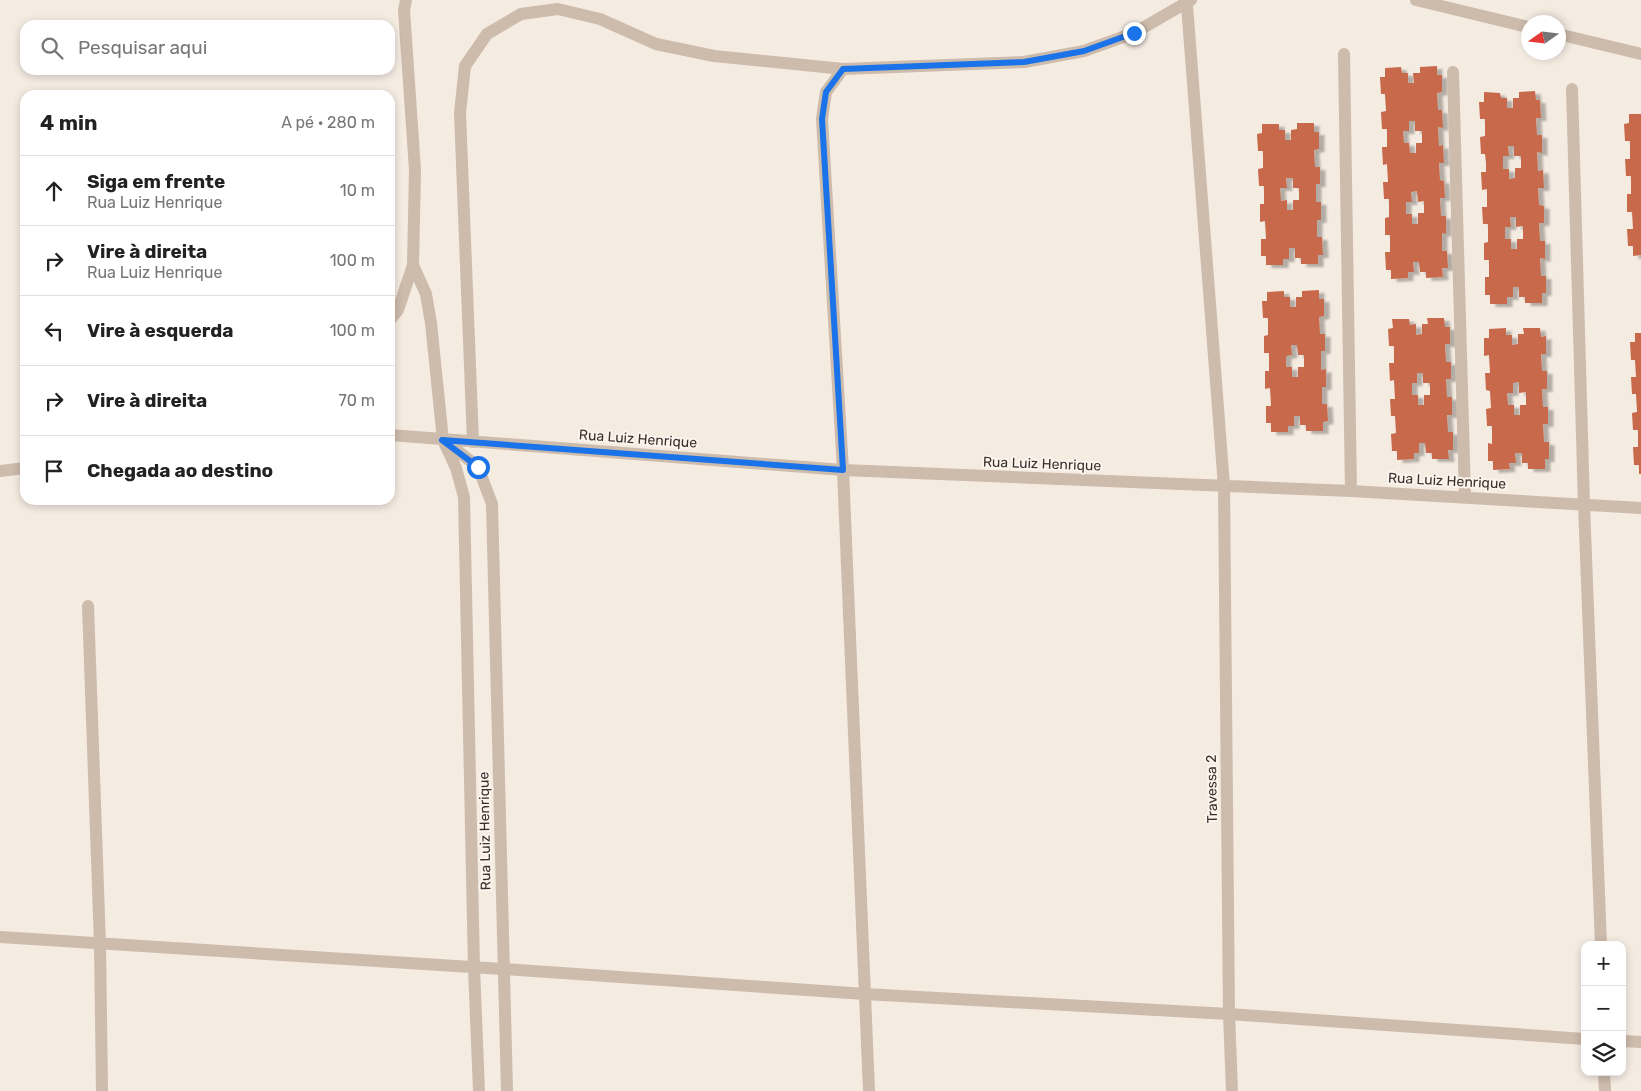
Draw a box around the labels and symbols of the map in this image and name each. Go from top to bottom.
north arrow [1521,15,1566,60]
route end [1123,22,1146,45]
street label: Rua Luiz Henrique [578,426,698,452]
street label: Rua Luiz Henrique [983,453,1102,475]
route start [467,456,490,479]
street label: Rua Luiz Henrique [1387,469,1507,493]
street label: Travessa 2 [1203,754,1221,824]
street label: Rua Luiz Henrique [475,771,495,890]

